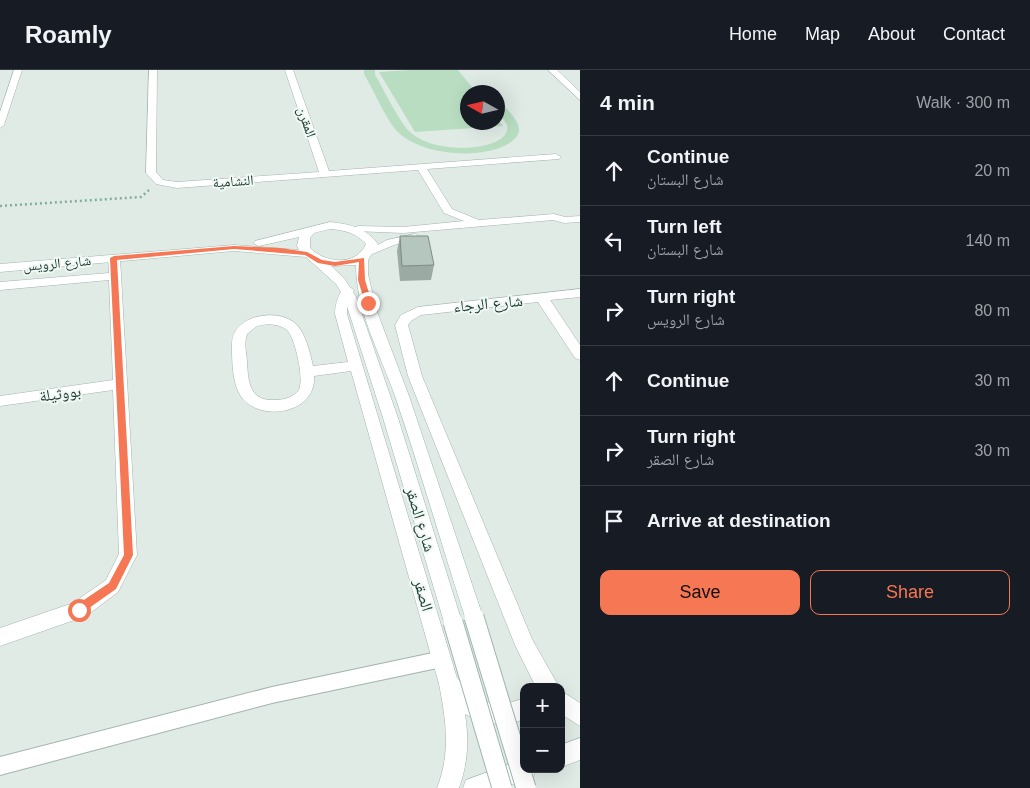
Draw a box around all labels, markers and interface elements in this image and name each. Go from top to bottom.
text: Roamly [25,21,112,48]
text: Home [729,24,777,44]
text: Map [805,24,840,44]
text: About [868,24,915,44]
text: Contact [943,24,1005,44]
north arrow [460,85,505,130]
text: 4 min [600,91,655,114]
text: Walk · 300 m [916,94,1010,111]
street label: المقرن [293,105,320,140]
text: Continue [647,146,729,167]
icon: ahead [600,157,628,185]
text: 20 m [974,162,1010,179]
text: شارع البستان [647,171,724,188]
street label: النشامية [212,172,254,191]
text: Turn left [647,216,722,237]
icon: left [600,227,628,255]
text: 140 m [966,232,1010,249]
text: شارع البستان [647,241,724,258]
street label: شارع الرويس [22,252,92,276]
text: Turn right [647,286,735,307]
route end [357,292,380,315]
street label: شارع الرجاء [453,292,524,317]
icon: right [600,297,628,325]
text: 80 m [974,302,1010,319]
text: شارع الرويس [647,311,725,328]
icon: ahead [600,367,628,395]
text: Continue [647,370,729,391]
text: 30 m [974,372,1010,389]
street label: بووثيلة [38,382,82,406]
text: Turn right [647,426,735,447]
icon: right [600,437,628,465]
text: 30 m [974,442,1010,459]
text: شارع الصقر [647,451,714,468]
street label: شارع الصقر [400,484,438,554]
icon: arrive [600,507,628,535]
text: Arrive at destination [647,510,831,531]
button: Save [600,570,800,615]
button: Share [810,570,1010,615]
street label: الصقر [410,576,436,613]
route start [68,599,91,622]
map controls [520,683,565,773]
button: + [520,683,565,728]
button: − [520,728,565,773]

